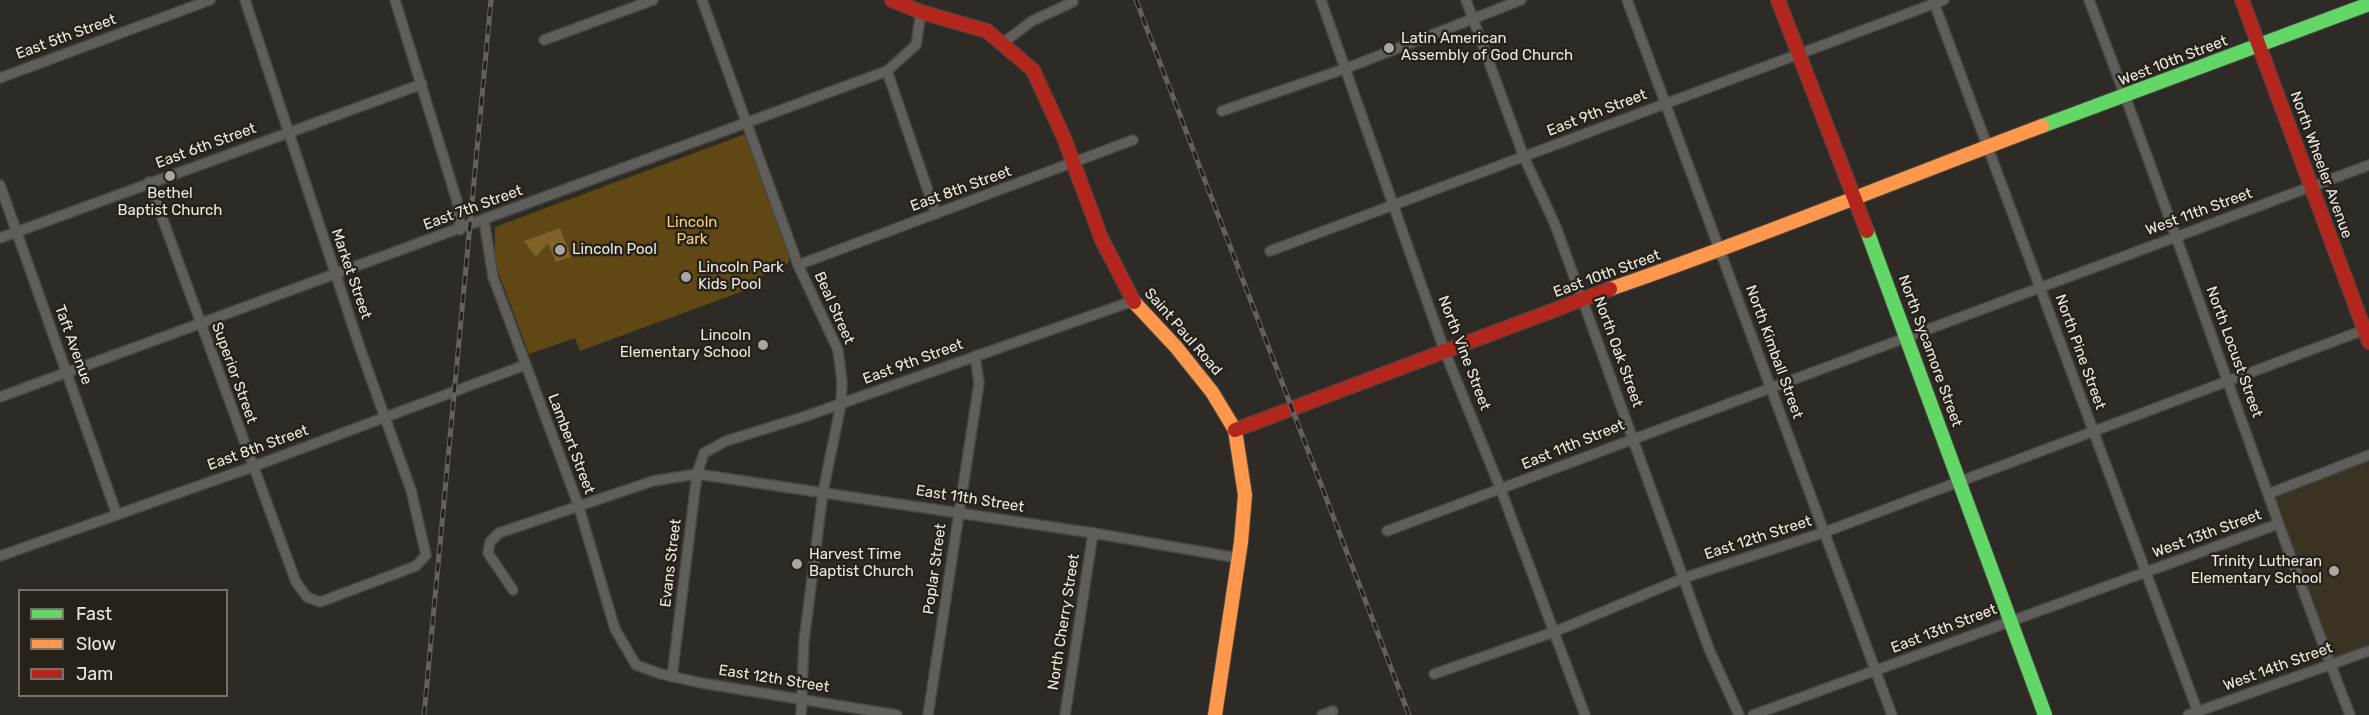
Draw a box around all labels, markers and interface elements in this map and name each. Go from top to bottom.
street label: East 5th Street [13,11,119,63]
place label: Latin American Assembly of God Church [1401,30,1573,65]
street label: West 10th Street [2116,32,2230,90]
marker: Latin American Assembly of God Church [1382,41,1396,55]
street label: East 9th Street [1545,86,1649,140]
street label: North Wheeler Avenue [2286,89,2356,241]
street label: East 6th Street [153,119,259,173]
street label: East 8th Street [908,162,1014,216]
marker: Bethel Baptist Church [163,169,177,183]
street label: East 7th Street [421,182,525,234]
street label: West 11th Street [2143,184,2255,240]
place label: Bethel Baptist Church [118,185,222,220]
park label: Lincoln Park [667,214,717,249]
street label: Market Street [327,226,375,322]
place label: Lincoln Pool [572,241,657,259]
marker: Lincoln Pool [553,243,567,257]
street label: East 10th Street [1551,246,1663,302]
place label: Lincoln Park Kids Pool [698,259,784,294]
street label: Beal Street [810,269,858,347]
marker: Lincoln Park Kids Pool [679,270,693,284]
street label: North Sycamore Street [1894,273,1966,429]
street label: North Kimball Street [1741,283,1807,421]
street label: North Locust Street [2202,284,2266,420]
street label: Saint Paul Road [1140,285,1226,379]
street label: North Pine Street [2051,292,2109,412]
street label: North Vine Street [1434,293,1494,413]
street label: North Oak Street [1590,294,1646,410]
street label: Taft Avenue [50,303,96,387]
street label: Superior Street [207,320,261,426]
place label: Lincoln Elementary School [620,327,751,362]
street label: East 9th Street [860,336,966,388]
marker: Lincoln Elementary School [756,338,770,352]
street label: Lambert Street [544,391,598,497]
street label: East 11th Street [1519,416,1627,474]
street label: East 8th Street [205,421,311,475]
street label: East 11th Street [915,482,1025,516]
street label: West 13th Street [2150,506,2264,562]
street label: East 12th Street [1702,512,1814,564]
street label: Evans Street [657,518,685,608]
street label: Poplar Street [920,522,950,616]
place label: Harvest Time Baptist Church [809,546,914,581]
street label: North Cherry Street [1044,553,1084,691]
place label: Trinity Lutheran Elementary School [2191,553,2322,588]
marker: Harvest Time Baptist Church [790,557,804,571]
marker: Trinity Lutheran Elementary School [2327,564,2341,578]
legend [18,589,228,697]
street label: East 13th Street [1888,601,2000,657]
text: Fast [76,603,112,625]
text: Slow [76,633,116,655]
street label: West 14th Street [2221,639,2335,695]
street label: East 12th Street [717,661,831,697]
text: Jam [76,663,113,685]

